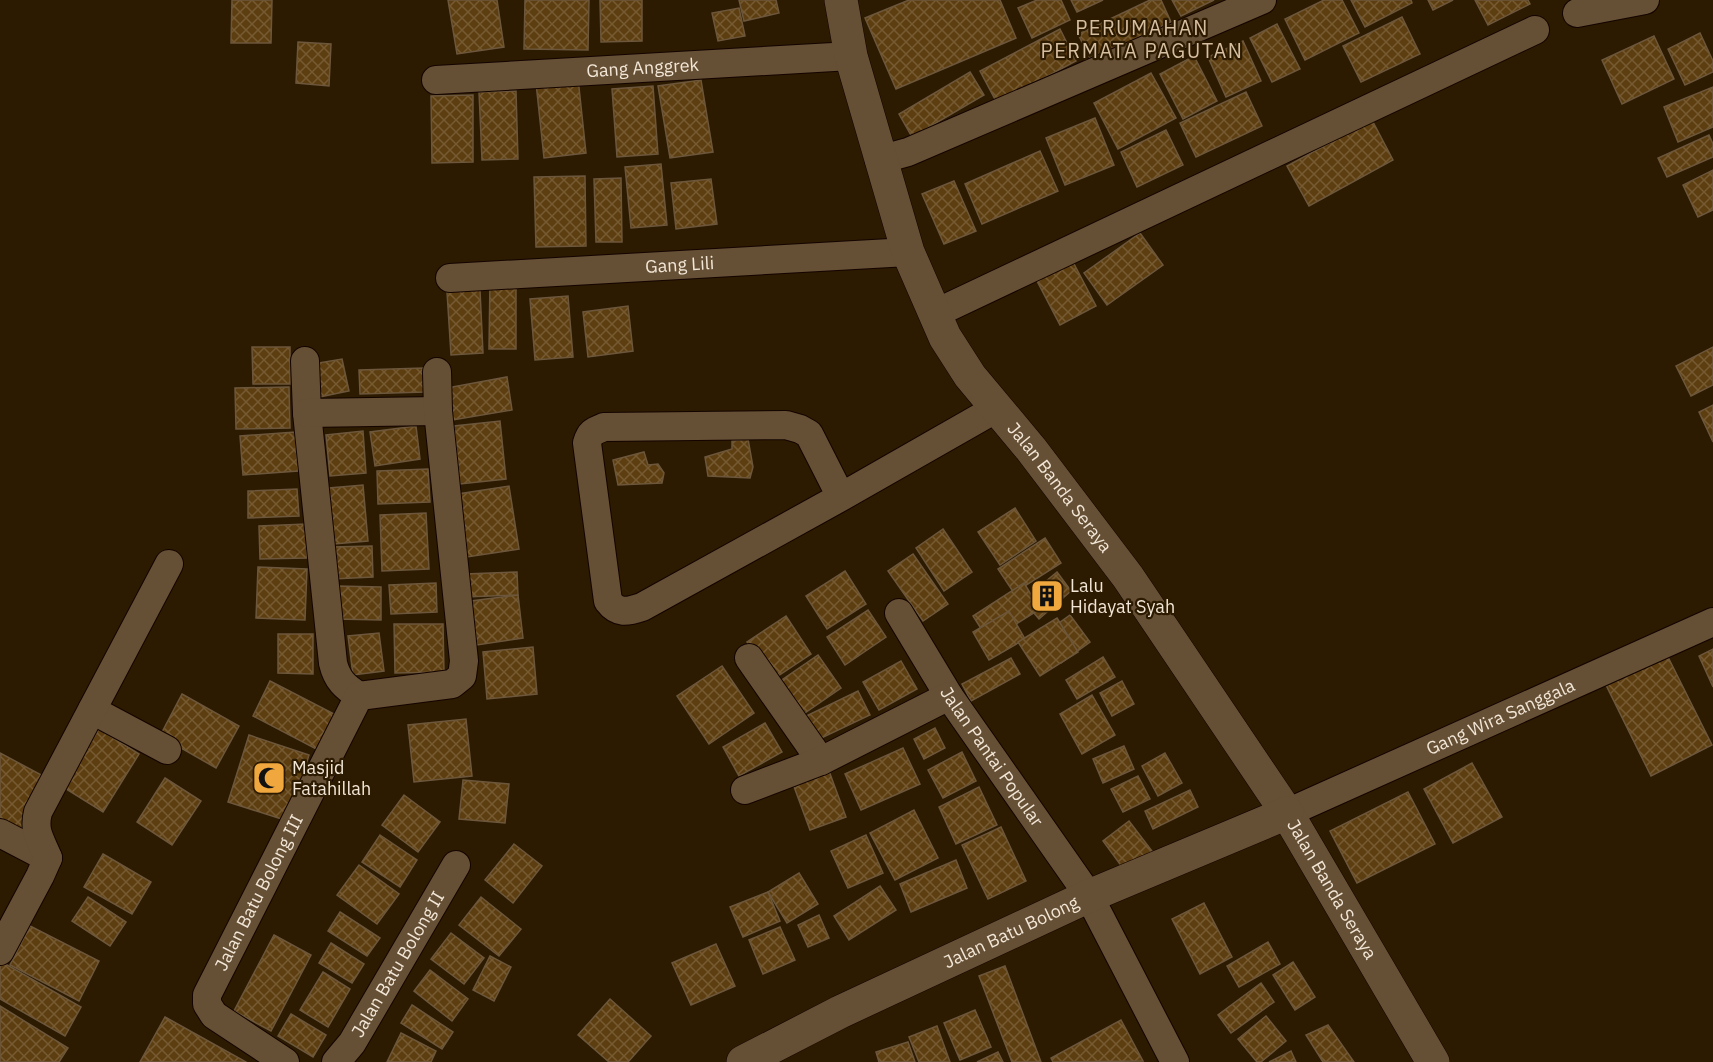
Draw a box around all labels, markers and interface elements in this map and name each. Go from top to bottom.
district label: PERUMAHAN PERMATA PAGUTAN [1041,14,1243,64]
street label: Gang Anggrek [586,53,700,82]
street label: Gang Lili [644,251,715,278]
street label: Jalan Banda Seraya [1002,417,1118,557]
place label: Lalu Hidayat Syah [1070,574,1175,618]
building icon: Lalu Hidayat Syah [1029,578,1065,614]
street label: Gang Wira Sanggala [1422,673,1579,760]
street label: Jalan Pantai Popular [935,682,1049,831]
place label: Masjid Fatahillah [292,756,371,800]
mosque icon: Masjid Fatahillah [251,760,287,796]
street label: Jalan Batu Bolong III [209,810,308,975]
street label: Jalan Banda Seraya [1282,815,1382,964]
street label: Jalan Batu Bolong II [346,887,449,1041]
street label: Jalan Batu Bolong [940,890,1083,973]

